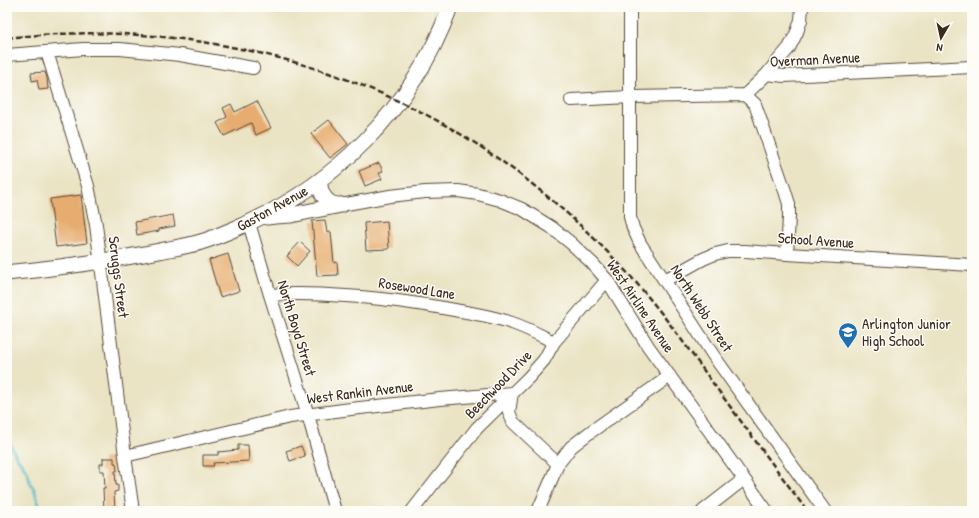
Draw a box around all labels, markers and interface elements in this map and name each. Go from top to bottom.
north arrow [921,18,961,58]
text: N [935,40,943,55]
street label: Overman Avenue [769,46,861,72]
street label: Gaston Avenue [233,180,311,236]
street label: School Avenue [777,227,855,253]
street label: Scruggs Street [104,235,135,320]
street label: West Airline Avenue [602,256,680,357]
street label: North Webb Street [666,260,739,357]
street label: Rosewood Lane [377,272,457,304]
street label: North Boyd Street [272,278,322,379]
place label: Arlington Junior High School [862,313,951,351]
school or university icon: Arlington Junior High School [837,321,859,349]
street label: Beechwood Drive [460,345,536,423]
street label: West Rankin Avenue [306,375,414,409]

